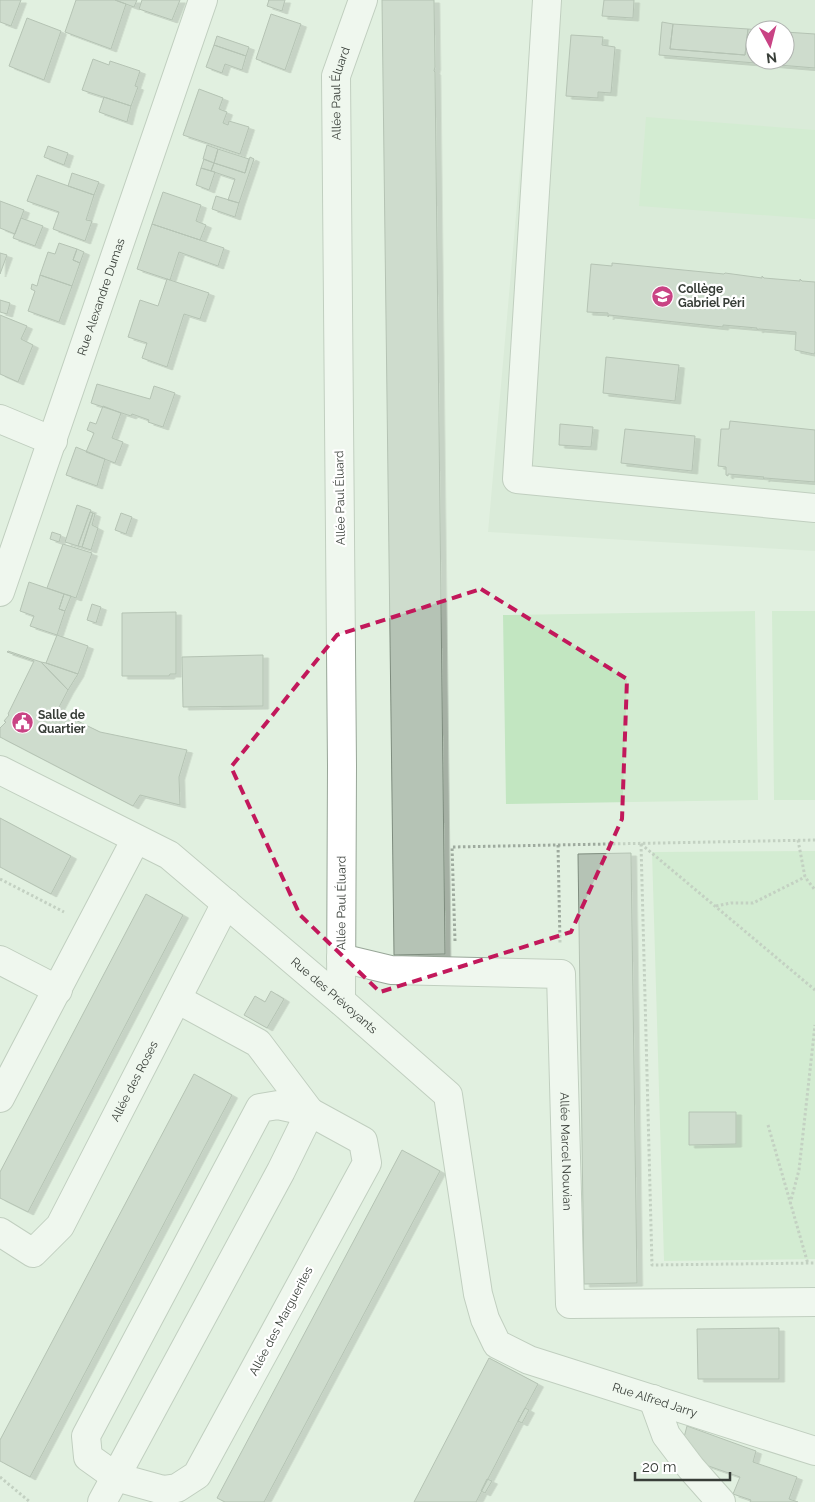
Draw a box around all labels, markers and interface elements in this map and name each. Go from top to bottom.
north arrow [745,20,795,70]
street label: Allée Paul Éluard [329,45,353,140]
text: N [765,49,778,66]
street label: Rue Alexandre Dumas [75,236,128,357]
place label: Collège Gabriel Péri [678,282,745,310]
school or university icon: Collège Gabriel Péri [650,284,674,308]
street label: Allée Paul Éluard [332,451,348,545]
place label: Salle de Quartier [38,708,86,736]
public building icon: Salle de Quartier [10,710,34,734]
street label: Allée Paul Éluard [334,856,349,950]
street label: Rue des Prévoyants [288,955,380,1037]
street label: Allée des Roses [108,1039,161,1124]
street label: Allée Marcel Nouvian [557,1092,574,1211]
street label: Allée des Marguerites [246,1264,316,1378]
street label: Rue Alfred Jarry [611,1380,700,1420]
scale bar [635,1450,730,1482]
text: 20 m [642,1458,677,1476]

